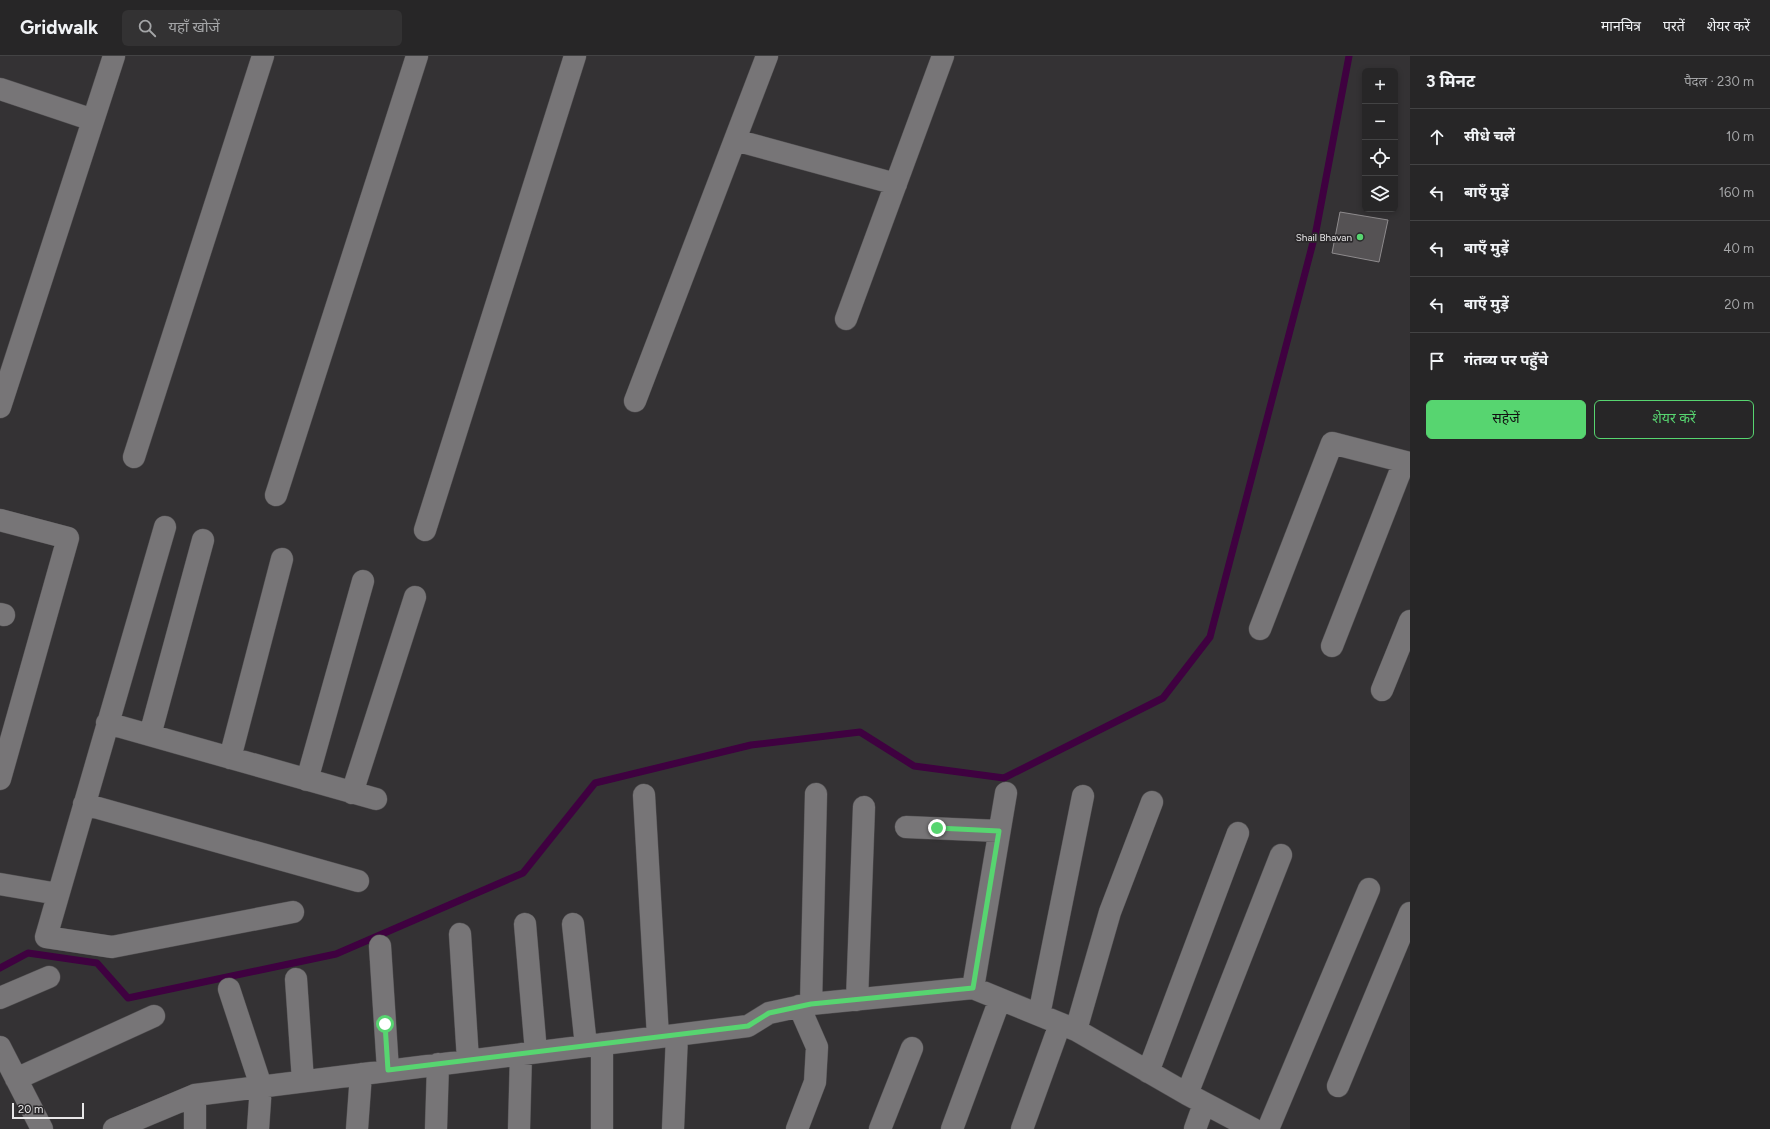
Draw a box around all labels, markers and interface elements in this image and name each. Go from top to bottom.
search box [122,10,402,46]
text: Gridwalk [20,16,98,39]
icon: search [136,17,158,39]
text: यहाँ खोजें [168,18,220,36]
text: मानचित्र [1601,18,1641,35]
text: परतें [1663,18,1685,35]
text: शेयर करें [1707,18,1750,35]
map controls [1362,68,1398,212]
button: + [1362,68,1398,104]
text: 3 मिनट [1426,71,1475,91]
text: पैदल · 230 m [1684,74,1754,89]
button: − [1362,104,1398,140]
icon: ahead [1426,126,1448,148]
text: सीधे चलें [1464,127,1515,145]
text: 10 m [1726,129,1754,144]
button: locate [1362,140,1398,176]
button: layers [1362,176,1398,212]
icon: left [1426,182,1448,204]
text: बाएँ मुड़ें [1464,183,1509,201]
text: 160 m [1719,185,1754,200]
place label: Shail Bhavan [1296,231,1352,244]
marker: Shail Bhavan [1355,232,1365,242]
icon: left [1426,238,1448,260]
text: बाएँ मुड़ें [1464,239,1509,257]
text: 40 m [1723,241,1754,256]
icon: left [1426,294,1448,316]
text: बाएँ मुड़ें [1464,295,1509,313]
text: 20 m [1724,297,1754,312]
icon: arrive [1426,350,1448,372]
text: गंतव्य पर पहुँचे [1464,351,1548,369]
button: सहेजें [1426,400,1586,439]
button: शेयर करें [1594,400,1754,439]
route end [928,819,946,837]
route start [376,1015,394,1033]
scale bar [12,1101,84,1120]
text: 20 m [18,1103,43,1116]

